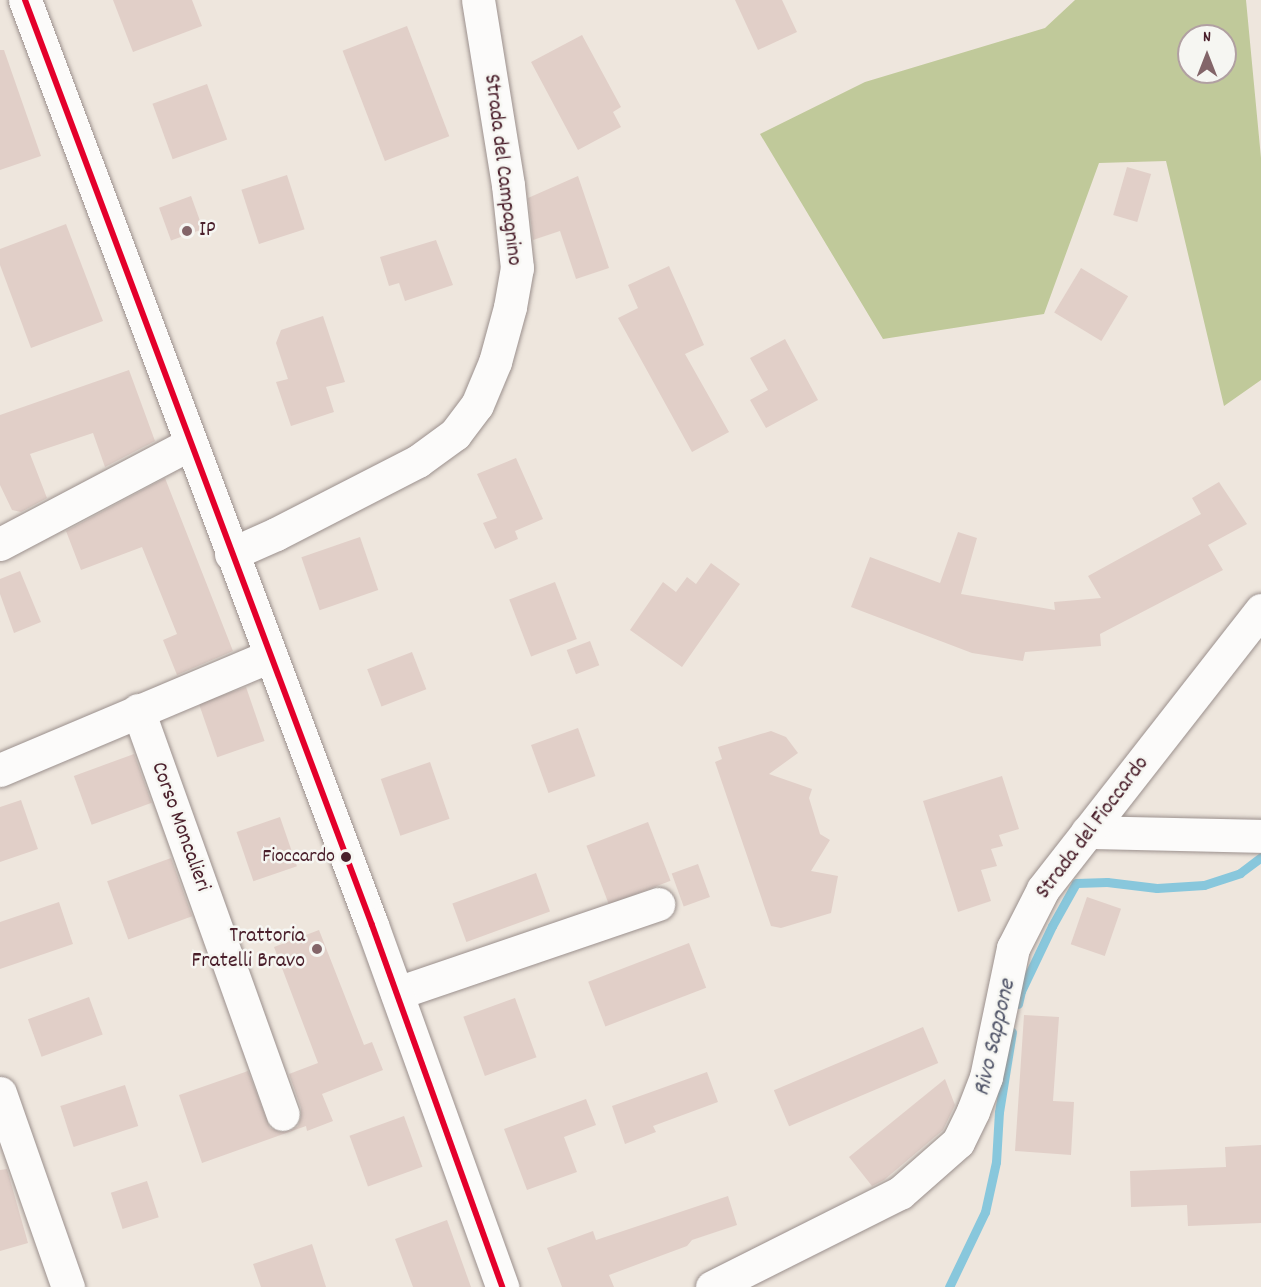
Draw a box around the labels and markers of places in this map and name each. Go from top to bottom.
place label: IP [199,218,216,244]
marker: IP [180,224,194,238]
place label: Fioccardo [262,845,335,869]
marker: Fioccardo [340,851,352,863]
place label: Trattoria Fratelli Bravo [192,923,305,974]
marker: Trattoria Fratelli Bravo [310,942,324,956]

